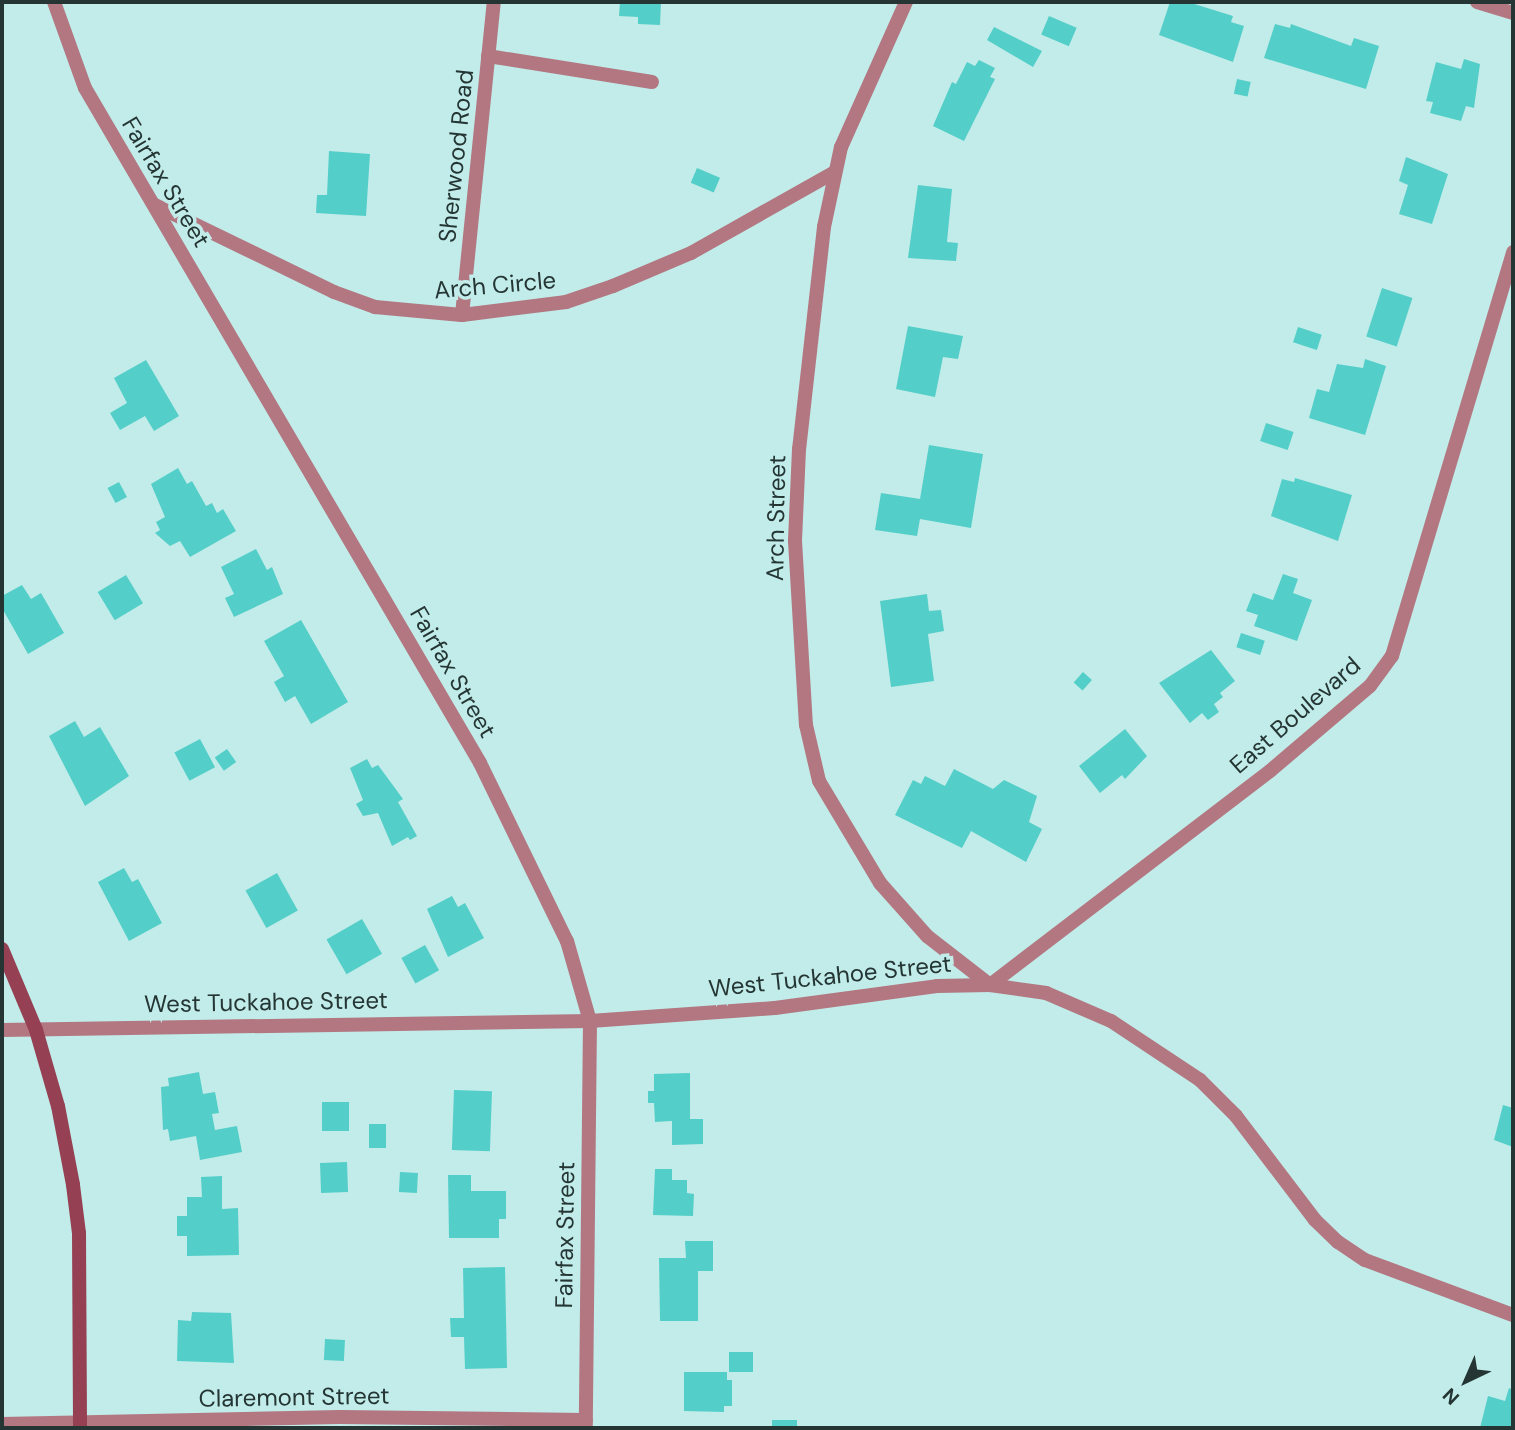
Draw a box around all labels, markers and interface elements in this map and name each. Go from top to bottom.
street label: Sherwood Road [433,68,479,244]
street label: Fairfax Street [116,112,216,252]
street label: Arch Circle [433,265,557,305]
street label: Arch Street [761,455,791,581]
street label: Fairfax Street [404,601,502,743]
street label: East Boulevard [1224,651,1366,779]
street label: West Tuckahoe Street [707,949,953,1003]
street label: West Tuckahoe Street [144,985,388,1019]
street label: Fairfax Street [549,1161,581,1309]
north arrow [1431,1346,1501,1416]
street label: Claremont Street [198,1381,390,1413]
text: N [1437,1383,1465,1410]

